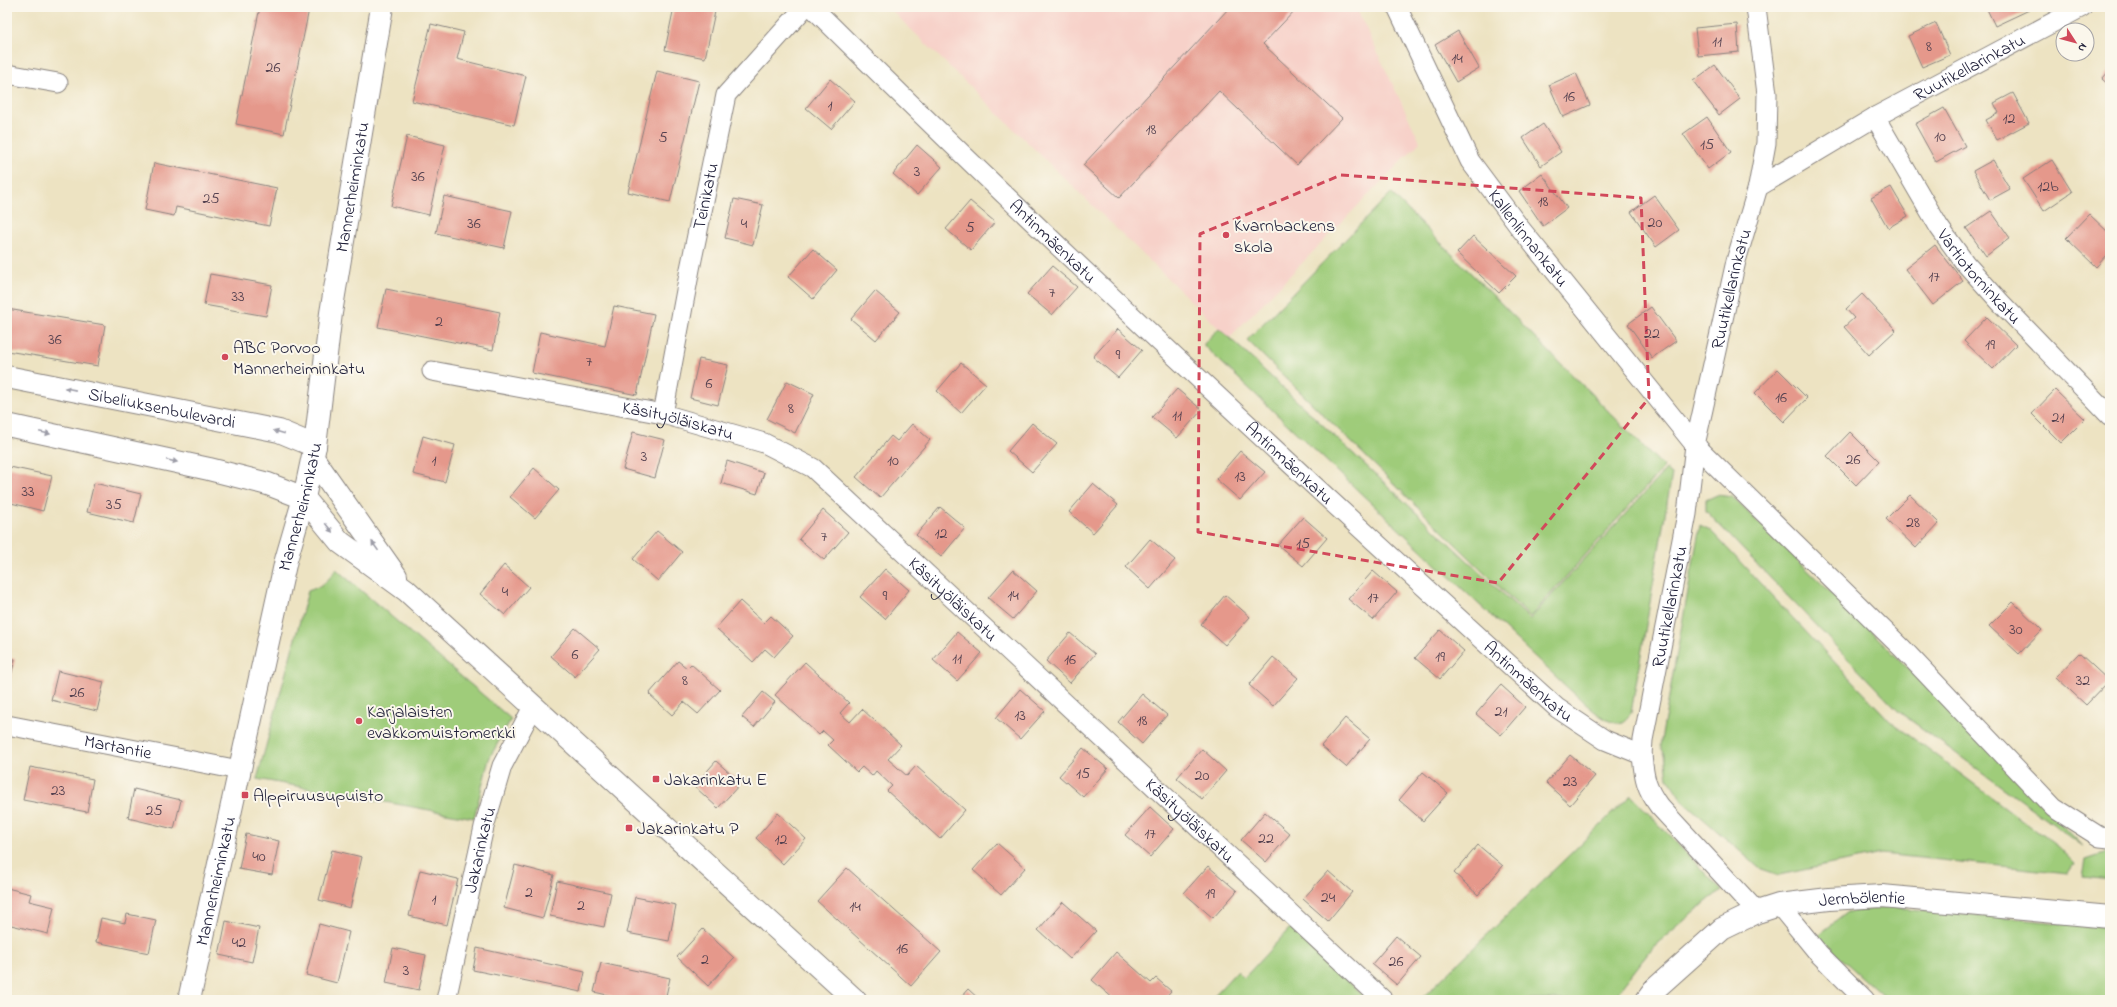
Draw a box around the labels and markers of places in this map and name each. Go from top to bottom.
place label: Kvarnbackens skola [1234,214,1335,261]
marker: Kvarnbackens skola [1221,230,1231,240]
place label: ABC Porvoo Mannerheiminkatu [233,336,365,383]
marker: ABC Porvoo Mannerheiminkatu [220,352,230,362]
place label: Karjalaisten evakkomuistomerkki [367,700,516,747]
marker: Karjalaisten evakkomuistomerkki [354,716,364,726]
place label: Jakarinkatu E [664,768,767,794]
marker: Jakarinkatu E [651,774,661,784]
place label: Alppiruusupuisto [253,784,383,810]
marker: Alppiruusupuisto [240,790,250,800]
place label: Jakarinkatu P [637,817,739,843]
marker: Jakarinkatu P [624,823,634,833]

